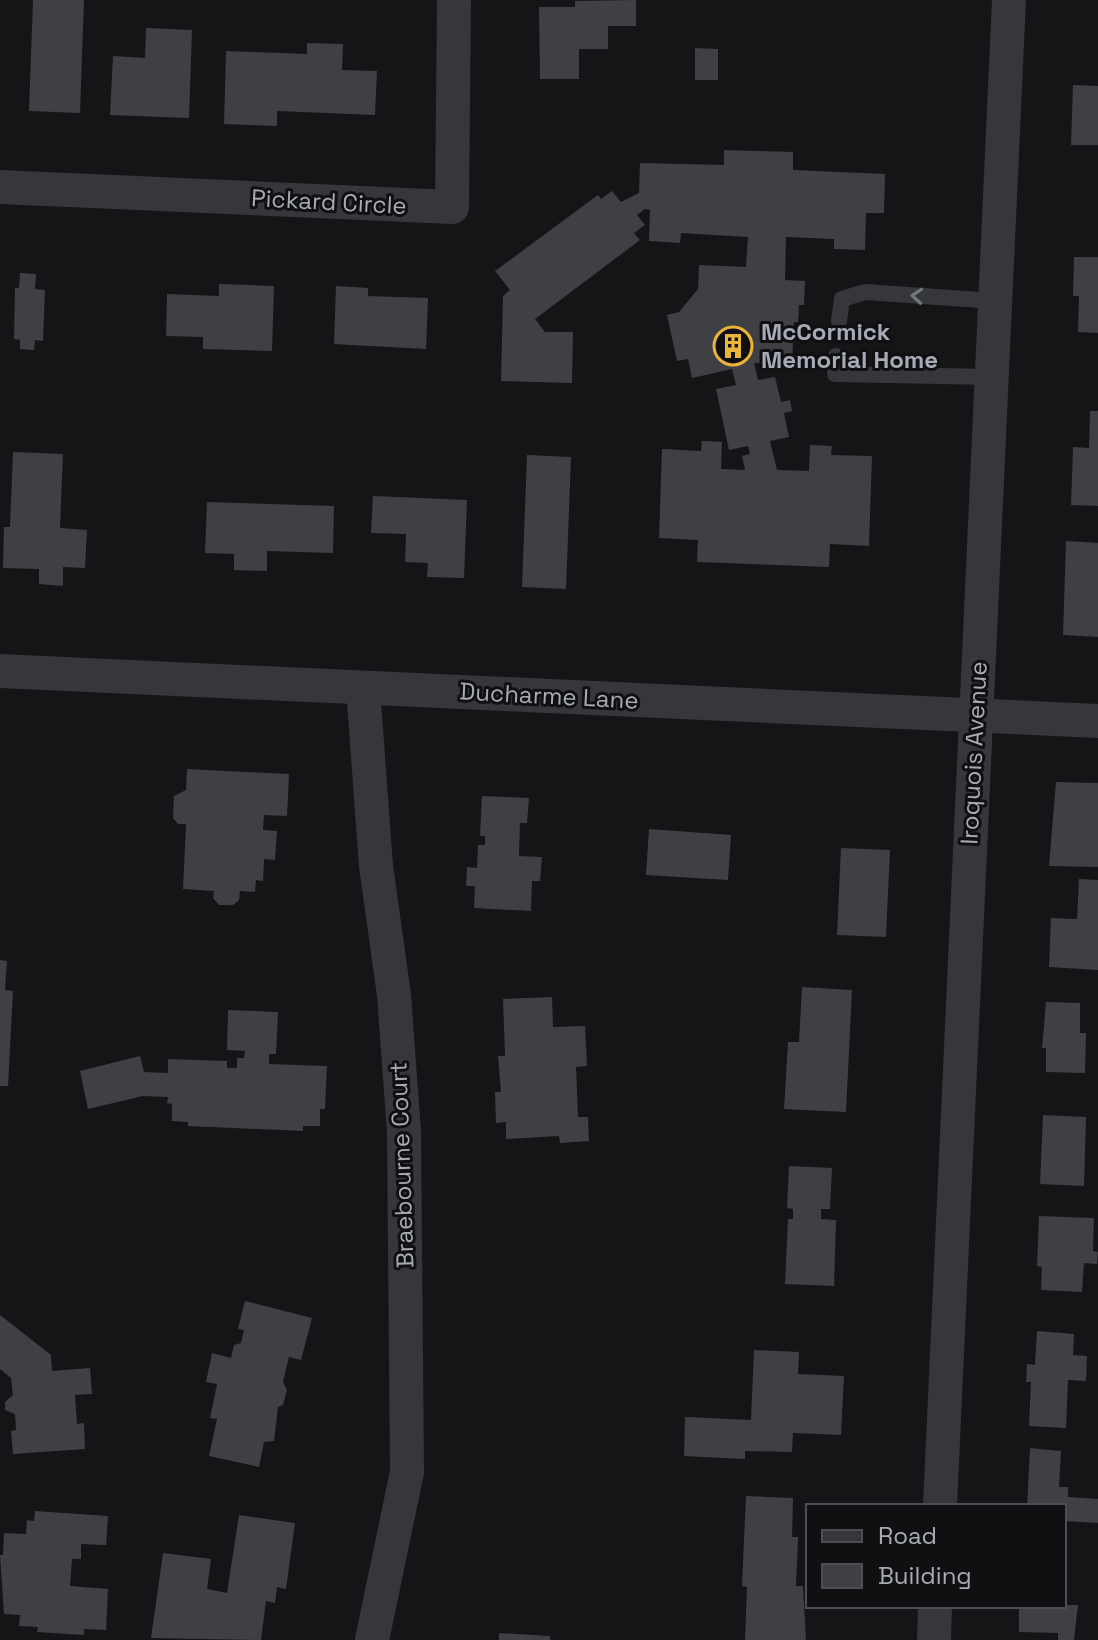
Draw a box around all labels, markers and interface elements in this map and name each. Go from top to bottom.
street label: Pickard Circle [250,182,408,221]
one-way arrow [911,288,924,305]
place label: McCormick Memorial Home [761,316,938,375]
building icon: McCormick Memorial Home [712,325,754,367]
street label: Iroquois Avenue [953,661,994,845]
street label: Ducharme Lane [459,675,639,716]
street label: Braebourne Court [382,1061,421,1269]
legend [806,1504,1066,1608]
text: Road [878,1520,937,1551]
text: Building [878,1560,972,1591]

